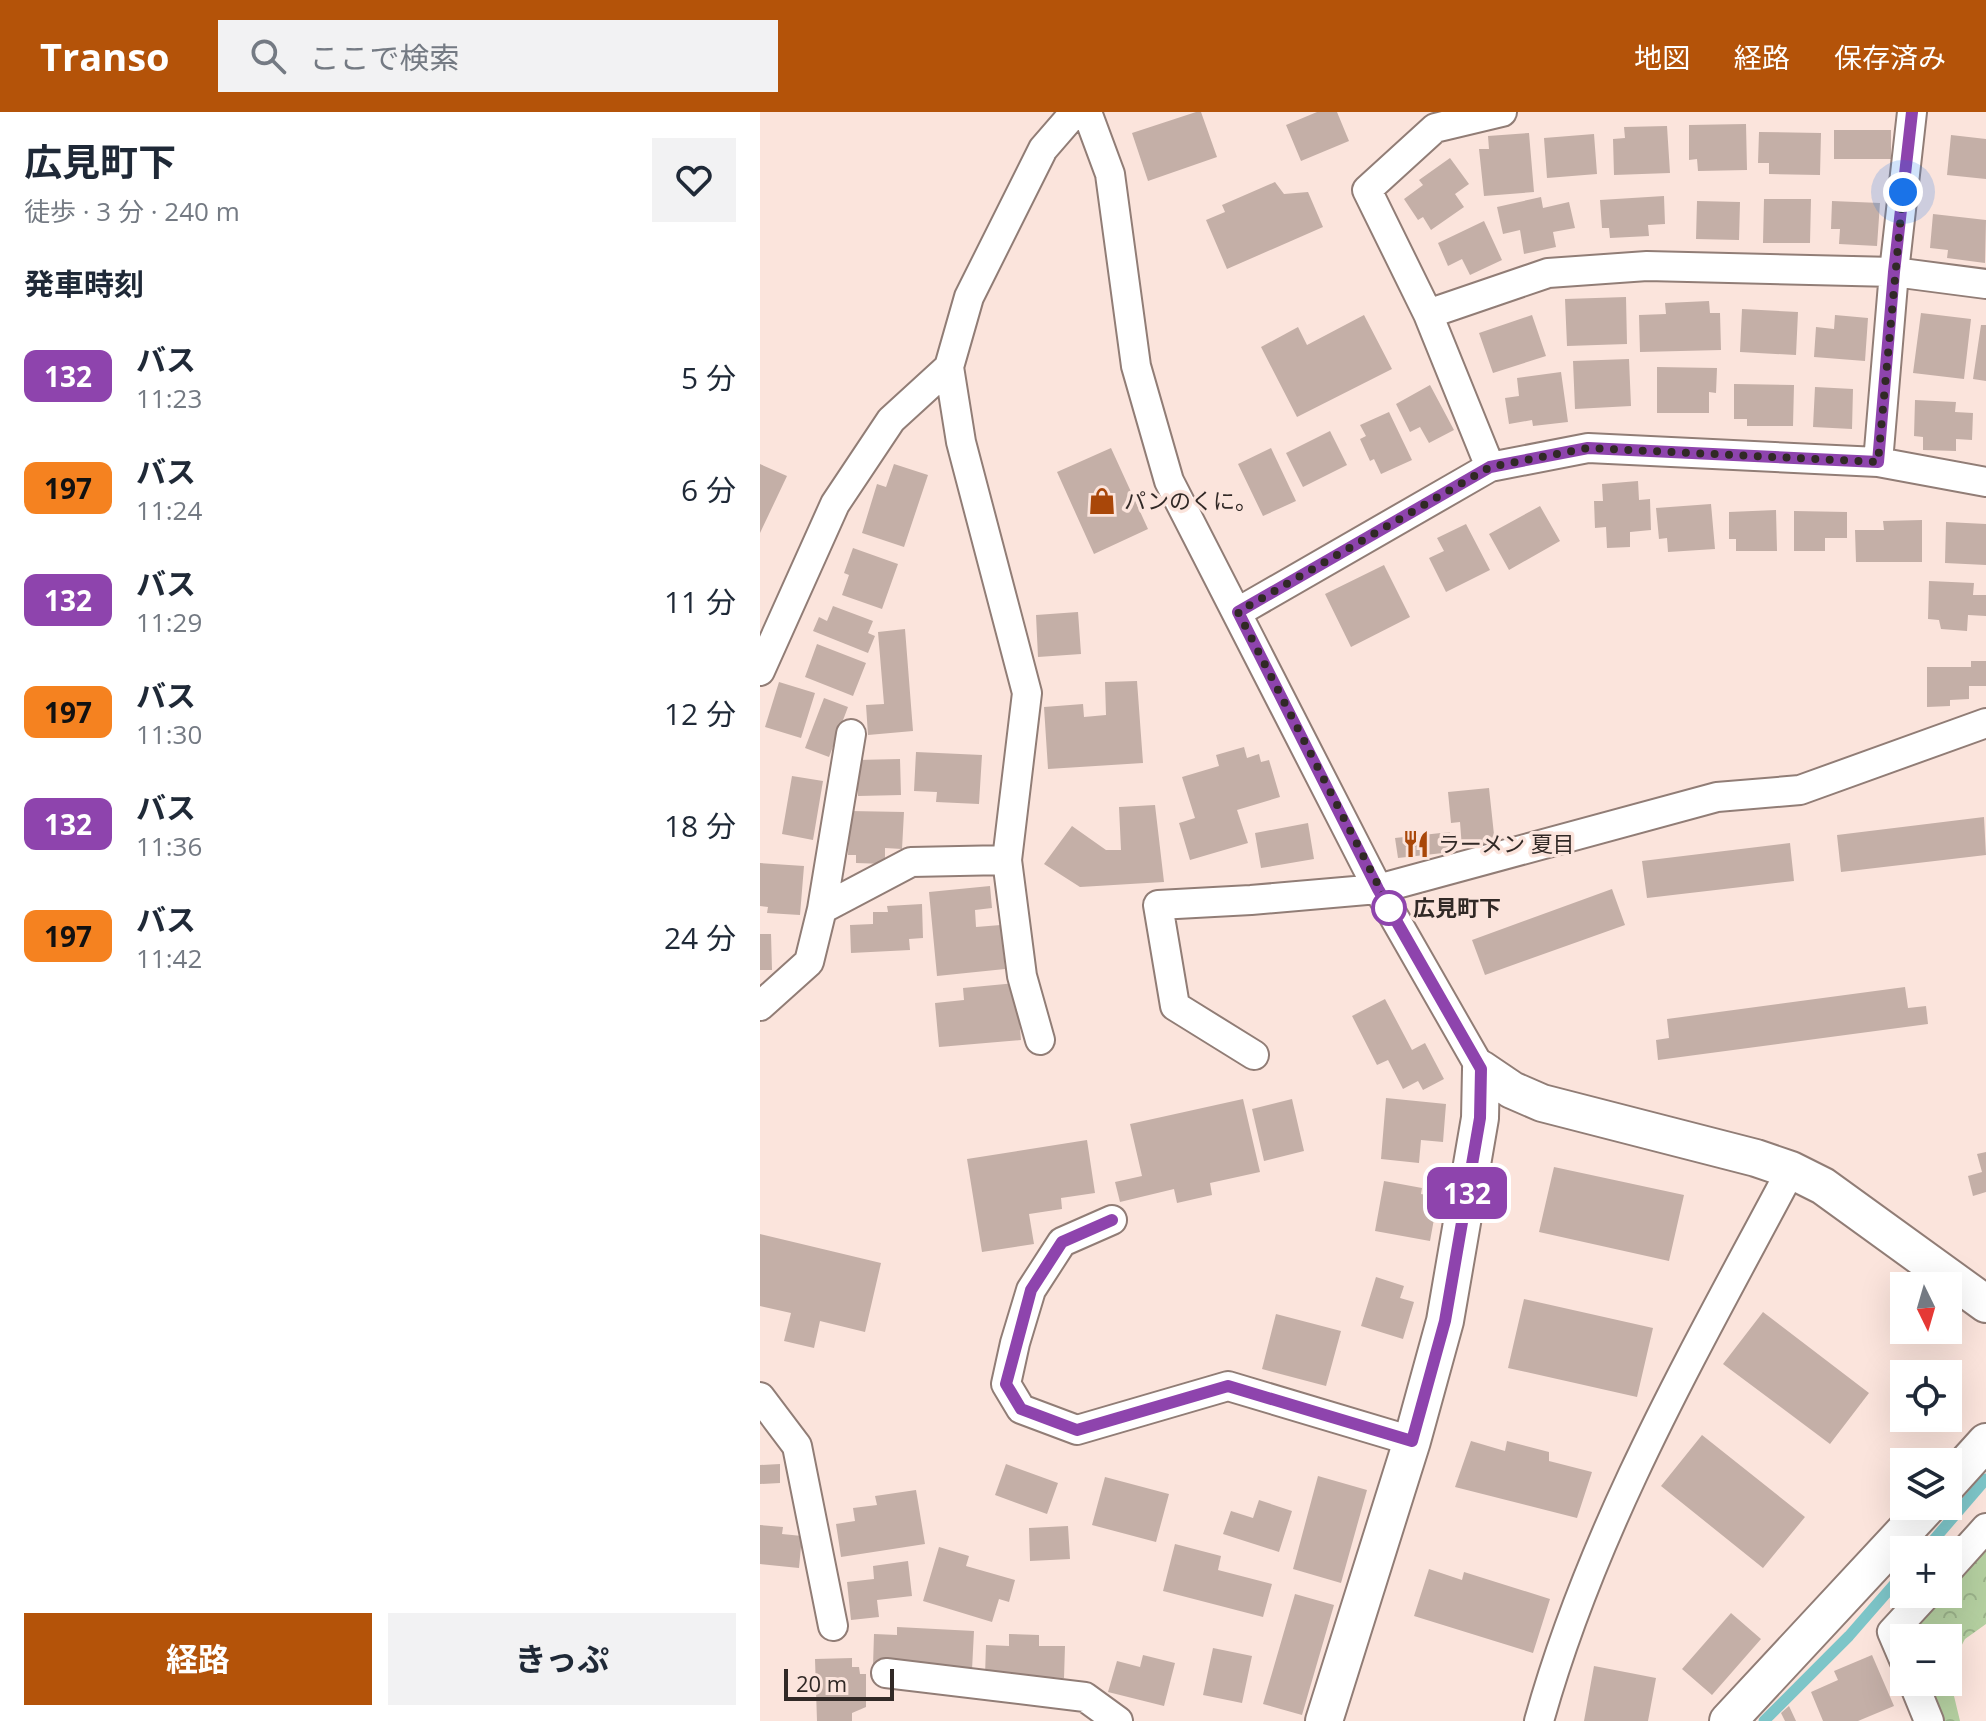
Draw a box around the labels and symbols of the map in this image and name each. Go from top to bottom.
your location [1883,172,1923,212]
place label: パンのくに。 [1124,485,1257,515]
shop icon: パンのくに。 [1087,486,1117,516]
place label: ラーメン 夏目 [1438,828,1575,858]
restaurant icon: ラーメン 夏目 [1401,829,1431,859]
marker: 広見町下 [1372,891,1406,925]
place label: 広見町下 [1413,892,1501,922]
line badge: 132 [1421,1167,1513,1219]
north arrow [1890,1272,1962,1344]
scale bar [784,1665,894,1701]

